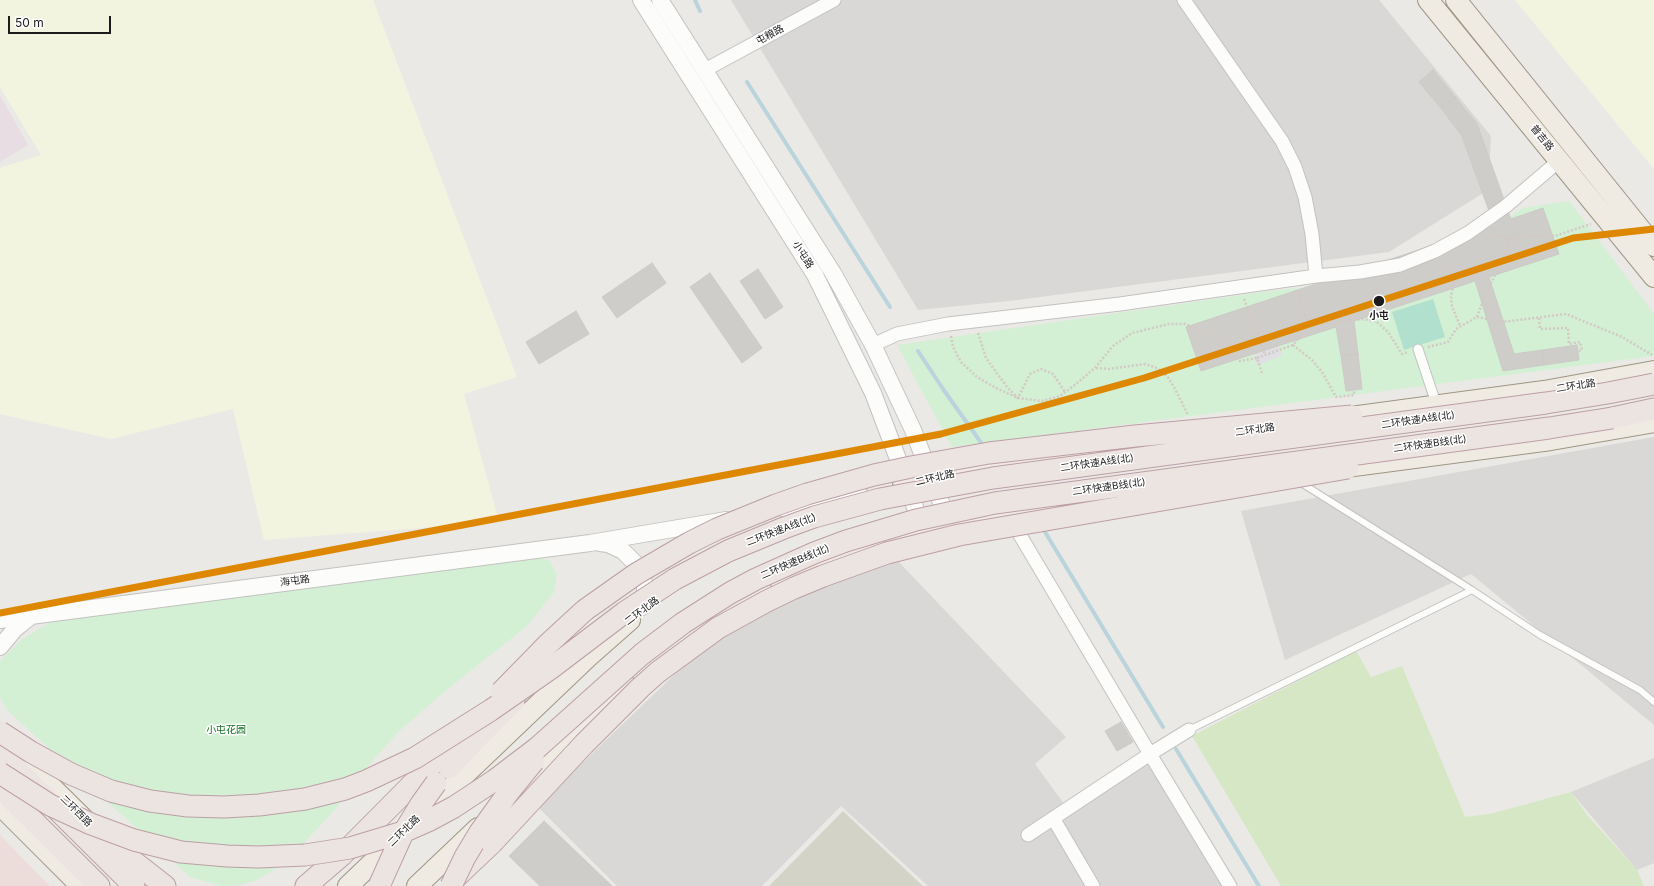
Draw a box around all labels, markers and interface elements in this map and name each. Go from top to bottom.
scale bar [10,8,113,34]
text: 50 m [15,15,44,30]
street label: 屯粮路 [754,23,786,47]
street label: 普吉路 [1528,123,1556,153]
street label: 小屯路 [790,239,816,271]
marker: 小屯 [1372,294,1386,308]
place label: 小屯 [1369,310,1389,322]
street label: 二环北路 [1555,377,1597,395]
street label: 二环快速A线(北) [1380,409,1456,431]
street label: 二环北路 [1234,421,1276,439]
street label: 二环快速B线(北) [1393,433,1467,455]
street label: 二环快速A线(北) [1059,452,1135,474]
street label: 二环北路 [914,468,956,488]
street label: 二环快速B线(北) [1072,476,1146,498]
street label: 二环快速A线(北) [744,511,818,549]
street label: 二环快速B线(北) [759,542,831,582]
street label: 海屯路 [279,573,311,589]
street label: 二环北路 [622,594,662,628]
park label: 小屯花园 [206,724,246,736]
street label: 二环西路 [58,793,94,829]
street label: 二环北路 [385,813,423,849]

